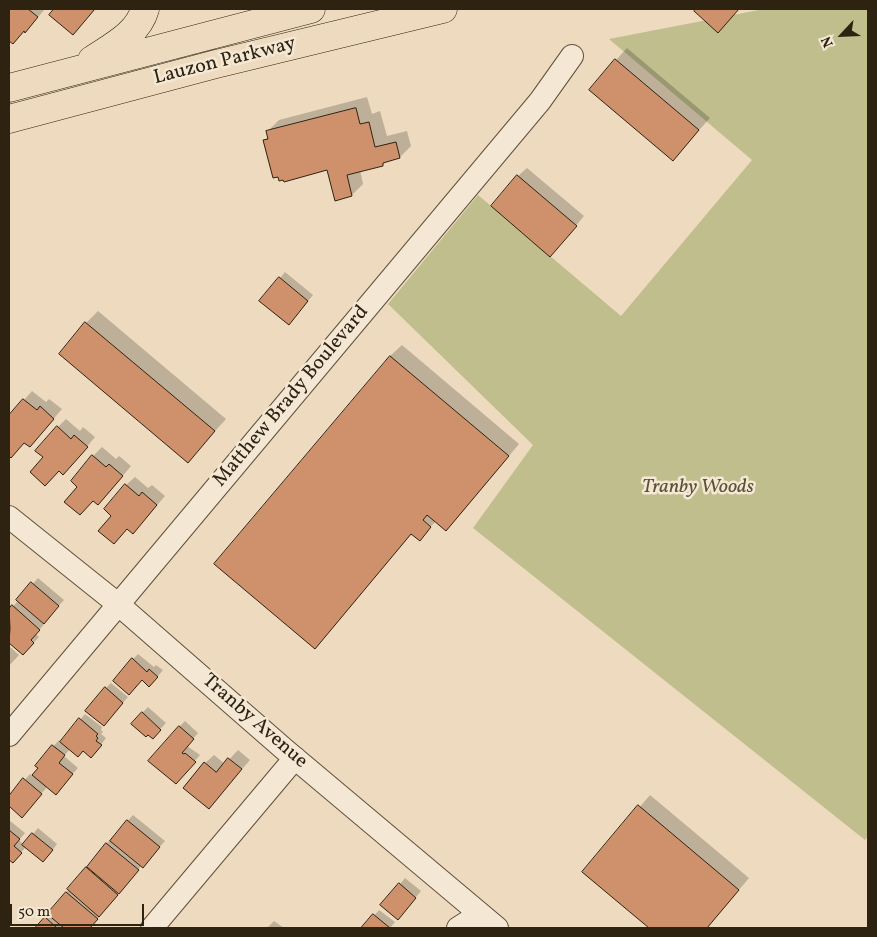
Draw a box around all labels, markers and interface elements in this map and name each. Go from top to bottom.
north arrow [817,10,867,60]
street label: Lauzon Parkway [151,33,299,91]
text: N [817,33,839,50]
street label: Matthew Brady Boulevard [209,301,375,493]
park label: Tranby Woods [642,476,754,500]
street label: Tranby Avenue [196,670,312,774]
scale bar [12,894,146,926]
text: 50 m [18,902,50,923]

